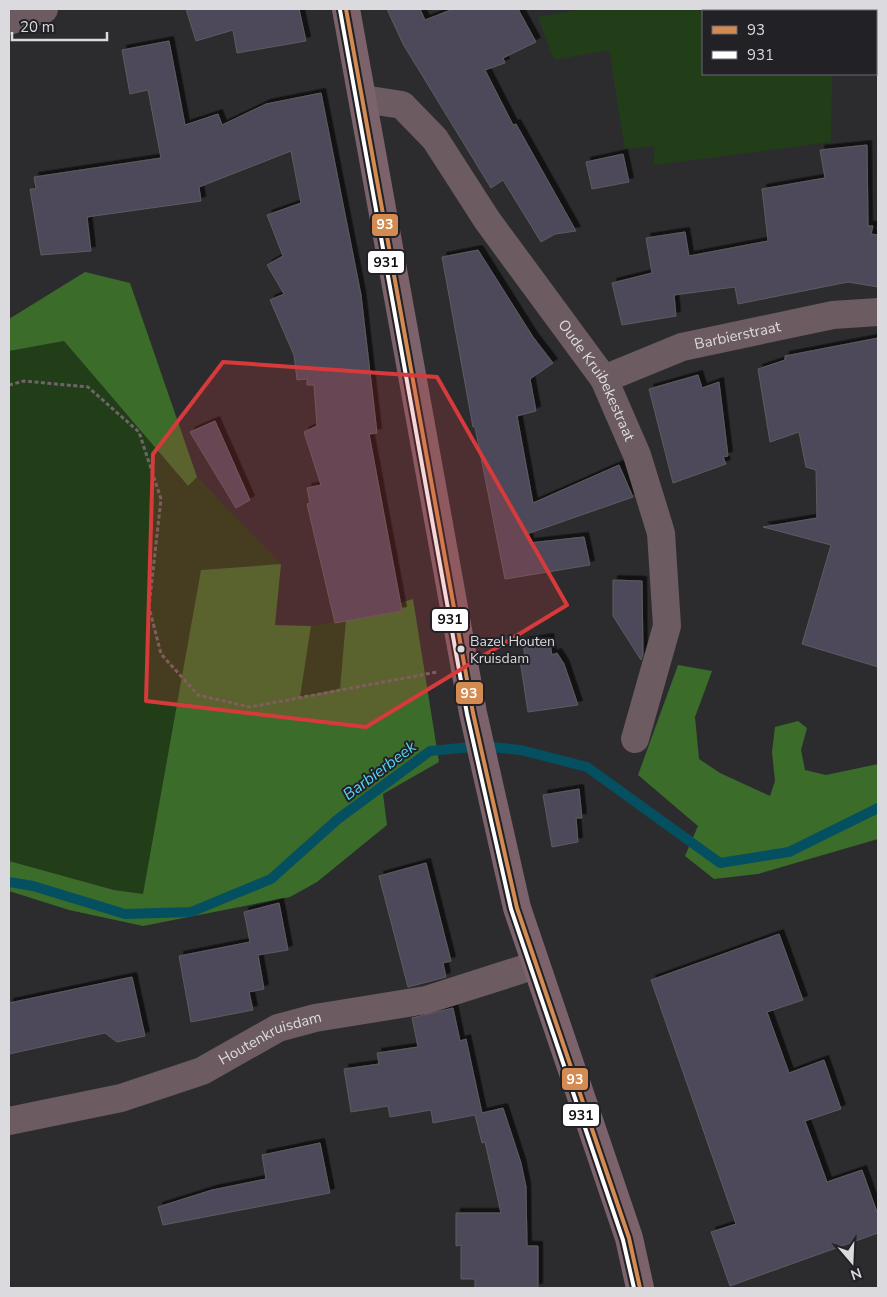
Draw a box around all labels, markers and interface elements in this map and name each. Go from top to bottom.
scale bar [12,10,108,42]
legend [702,10,877,75]
text: 20 m [20,17,55,37]
text: 93 [747,20,765,40]
text: 931 [747,45,774,65]
line badge: 93 [371,213,399,237]
text: 93 [377,215,393,234]
line badge: 931 [367,250,405,274]
text: 931 [373,253,399,272]
street label: Oude Kruibekestraat [554,315,640,445]
street label: Barbierstraat [692,316,783,354]
line badge: 931 [431,608,469,632]
text: 931 [437,610,463,629]
place label: Bazel Houten Kruisdam [470,632,555,668]
marker: Bazel Houten Kruisdam [456,644,466,654]
line badge: 93 [455,681,484,705]
text: 93 [461,684,477,703]
water label: Barbierbeek [338,735,422,806]
street label: Houtenkruisdam [215,1007,324,1070]
line badge: 93 [561,1067,589,1091]
text: 93 [567,1070,583,1089]
line badge: 931 [562,1103,600,1127]
text: 931 [568,1106,594,1125]
north arrow [827,1237,877,1287]
text: N [848,1263,864,1285]

